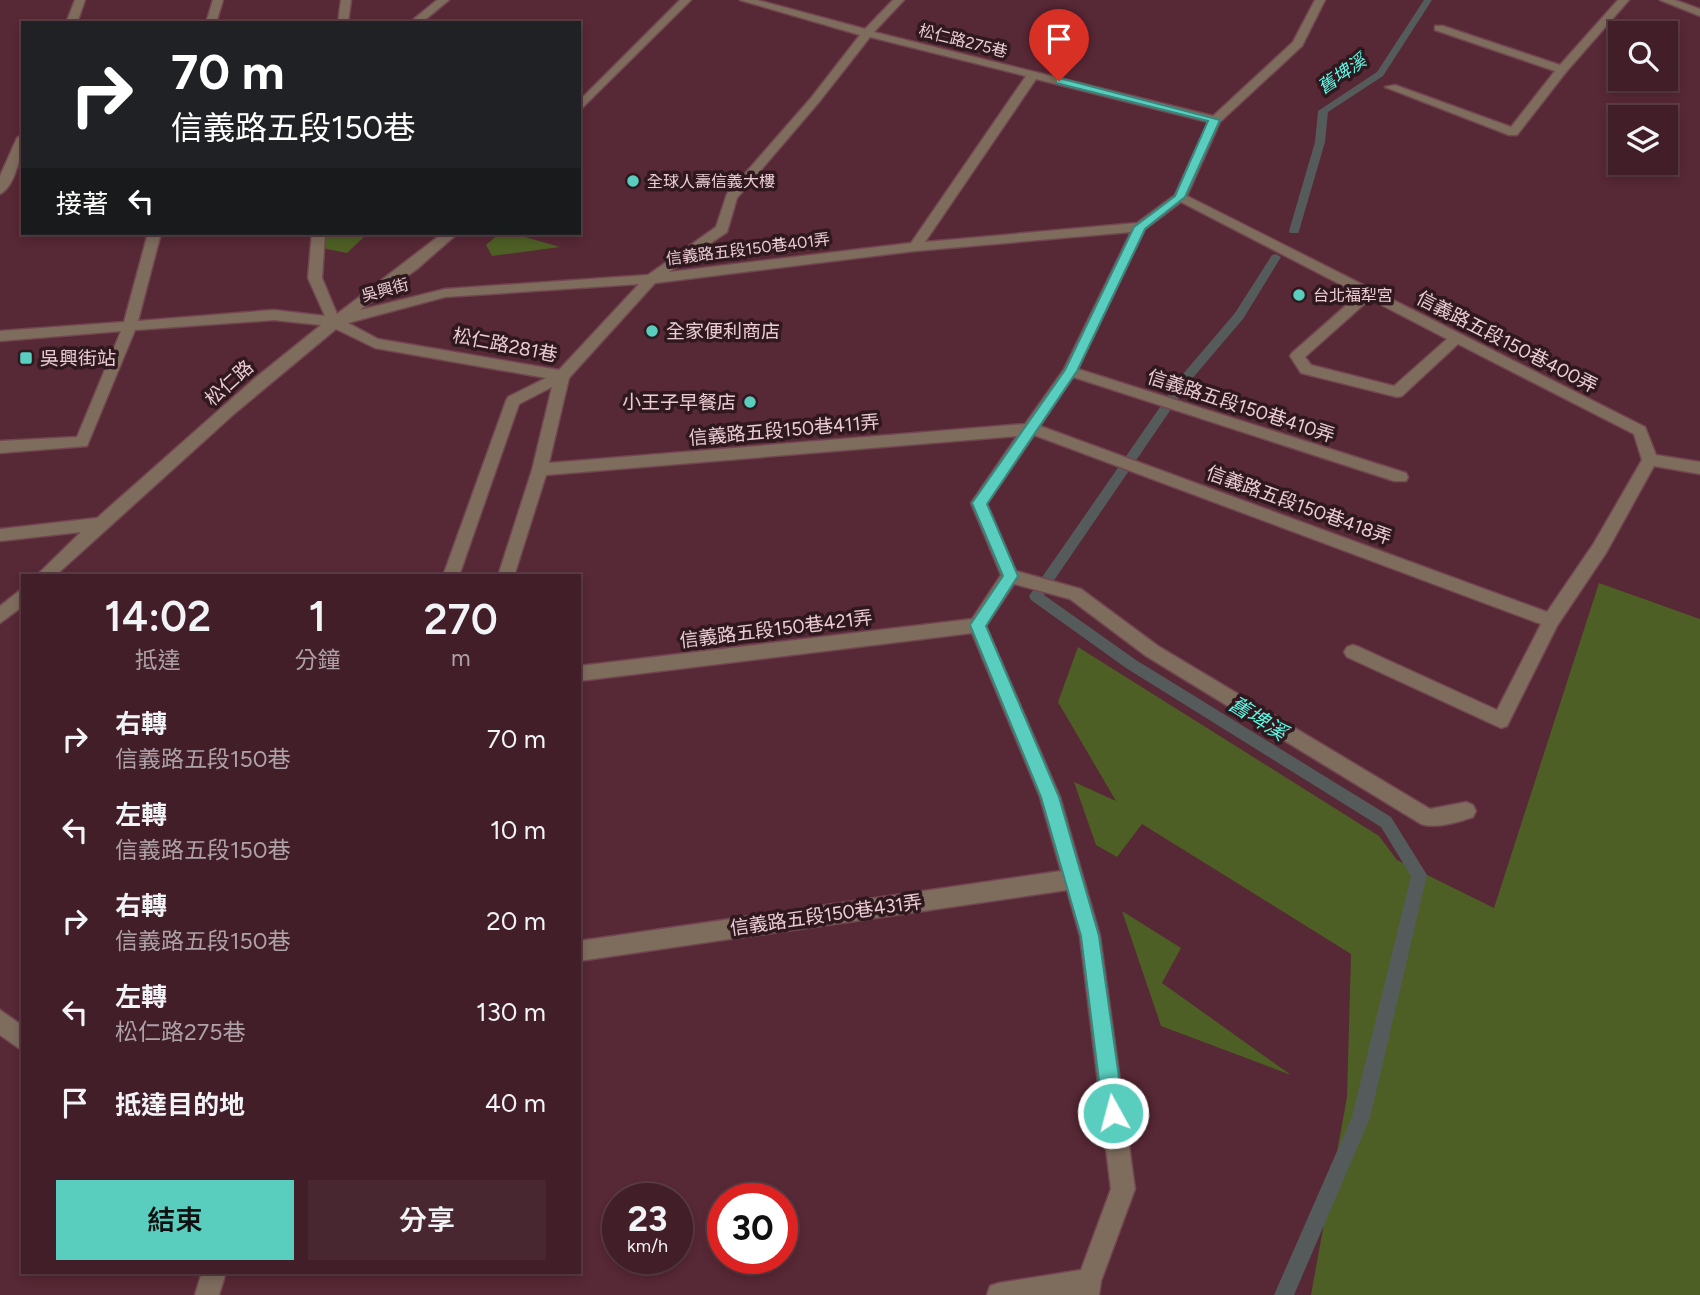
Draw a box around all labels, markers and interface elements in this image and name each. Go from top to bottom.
pin [1029,9,1089,81]
icon: arrive [1040,20,1078,58]
street label: 松仁路275巷 [917,21,1009,61]
map controls [1608,21,1678,175]
button: search [1608,21,1678,91]
text: 70 m [171,42,284,101]
water label: 舊埤溪 [1314,48,1373,98]
icon: right [56,49,147,140]
button: layers [1608,105,1678,175]
text: 信義路五段150巷 [171,109,415,147]
place label: 全球人壽信義大樓 [647,172,775,191]
marker: 全球人壽信義大樓 [625,173,641,189]
icon: left [122,182,160,220]
text: 接著 [56,188,108,220]
street label: 信義路五段150巷401弄 [665,230,831,268]
street label: 吳興街 [359,275,411,305]
place label: 台北福犁宮 [1313,286,1393,305]
street label: 信義路五段150巷400弄 [1413,286,1601,398]
marker: 台北福犁宮 [1291,287,1307,303]
place label: 全家便利商店 [666,320,780,343]
marker: 全家便利商店 [644,323,660,339]
street label: 松仁路281巷 [451,324,559,366]
place label: 吳興街站 [40,347,116,370]
marker: 吳興街站 [18,350,34,366]
street label: 松仁路 [200,355,258,411]
street label: 信義路五段150巷410弄 [1144,365,1338,447]
place label: 小王子早餐店 [622,391,736,414]
marker: 小王子早餐店 [742,394,758,410]
street label: 信義路五段150巷411弄 [688,410,880,450]
street label: 信義路五段150巷418弄 [1203,461,1395,549]
text: 14:02 [104,591,211,642]
text: 1 [309,591,326,642]
text: 270 [424,594,498,645]
street label: 信義路五段150巷421弄 [678,606,874,652]
text: m [451,644,470,672]
text: 抵達 [135,646,181,674]
text: 分鐘 [294,646,340,674]
water label: 舊埤溪 [1225,691,1294,747]
text: 右轉 [115,708,167,740]
icon: right [56,720,94,758]
text: 70 m [487,723,546,755]
text: 信義路五段150巷 [115,745,290,773]
text: 左轉 [115,799,167,831]
icon: left [56,811,94,849]
text: 10 m [490,814,546,846]
text: 信義路五段150巷 [115,836,290,864]
text: 右轉 [115,890,167,922]
street label: 信義路五段150巷431弄 [728,890,924,940]
icon: right [56,902,94,940]
text: 20 m [486,905,546,937]
text: 信義路五段150巷 [115,927,290,955]
text: 左轉 [115,981,167,1013]
icon: left [56,993,94,1031]
text: 130 m [476,996,546,1028]
text: 松仁路275巷 [115,1018,245,1046]
position arrow [1076,1076,1150,1150]
icon: arrive [56,1084,94,1122]
text: 40 m [485,1087,546,1119]
text: 抵達目的地 [115,1089,245,1121]
button: 結束 [56,1180,294,1260]
button: 分享 [308,1180,546,1260]
speed limit sign: 30 [707,1183,798,1274]
text: 23 [628,1198,667,1240]
text: km/h [627,1235,668,1257]

